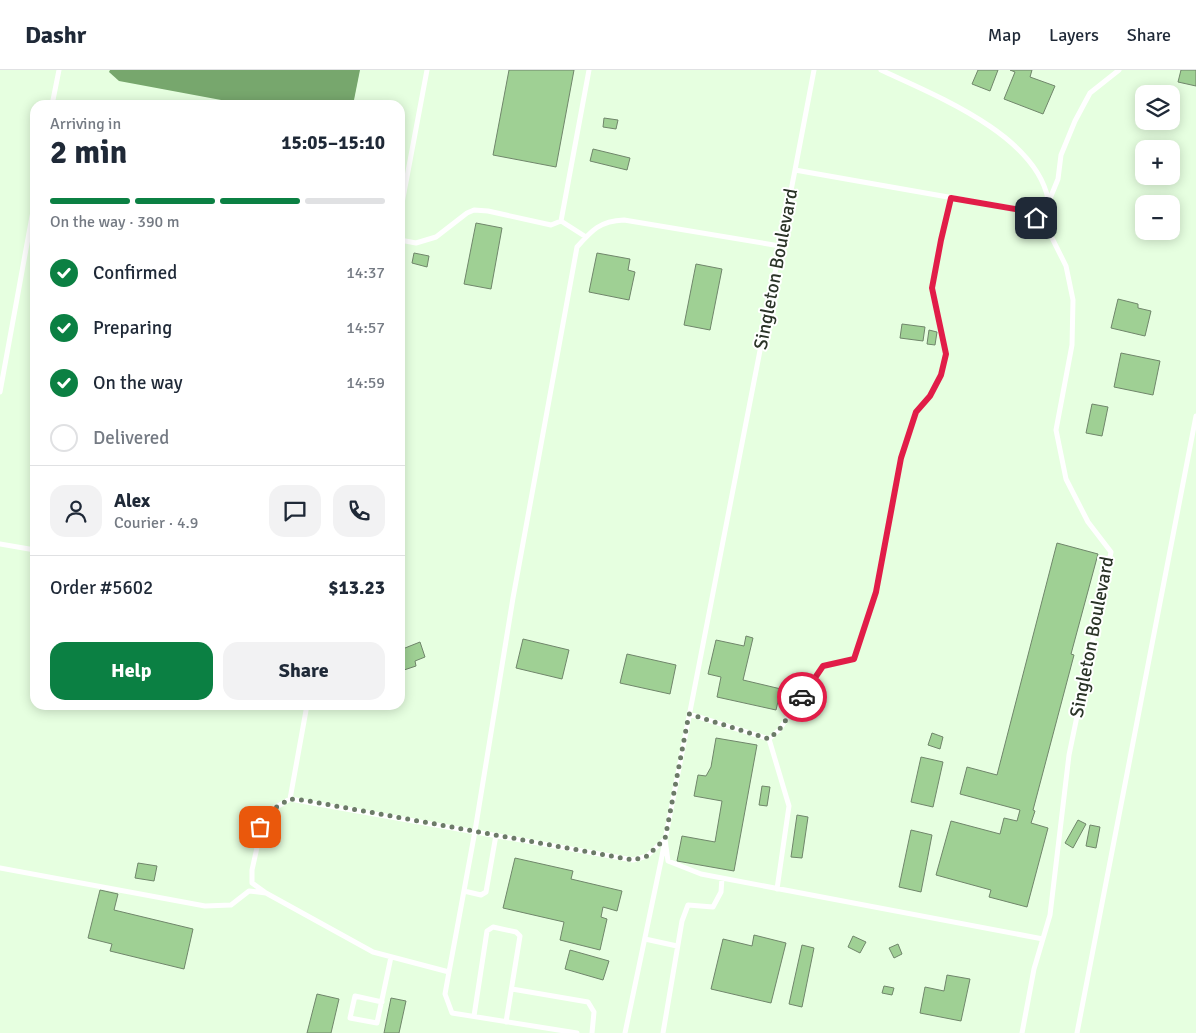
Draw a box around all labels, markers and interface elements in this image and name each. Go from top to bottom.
text: Dashr [25,20,86,50]
text: Map [988,24,1021,46]
text: Layers [1049,24,1099,46]
text: Share [1127,24,1171,46]
map controls [1135,85,1180,240]
button: layers [1135,85,1180,130]
text: Arriving in [50,114,121,134]
text: 15:05–15:10 [281,131,385,155]
text: 2 min [50,133,127,172]
button: + [1135,140,1180,185]
street label: Singleton Boulevard [749,186,803,352]
button: − [1135,195,1180,240]
pin [1015,197,1057,239]
icon: home [1022,204,1050,232]
text: On the way · 390 m [50,212,180,232]
icon: check [50,259,78,287]
text: Confirmed [93,261,177,285]
text: 14:37 [346,263,385,283]
icon: check [50,314,78,342]
text: Preparing [93,316,172,340]
text: 14:57 [346,318,385,338]
icon: check [50,369,78,397]
text: On the way [93,371,183,395]
text: 14:59 [346,373,385,393]
text: Delivered [93,426,169,450]
button: person [50,485,102,537]
button: chat [269,485,321,537]
button: phone [333,485,385,537]
text: Alex [114,489,150,513]
text: Courier · 4.9 [114,513,198,533]
street label: Singleton Boulevard [1065,554,1119,720]
text: Order #5602 [50,576,153,600]
text: $13.23 [328,576,385,600]
button: Help [50,642,213,700]
button: Share [223,642,385,700]
courier [777,672,827,722]
icon: car [788,683,816,711]
pin [239,806,281,848]
icon: bag [246,813,274,841]

